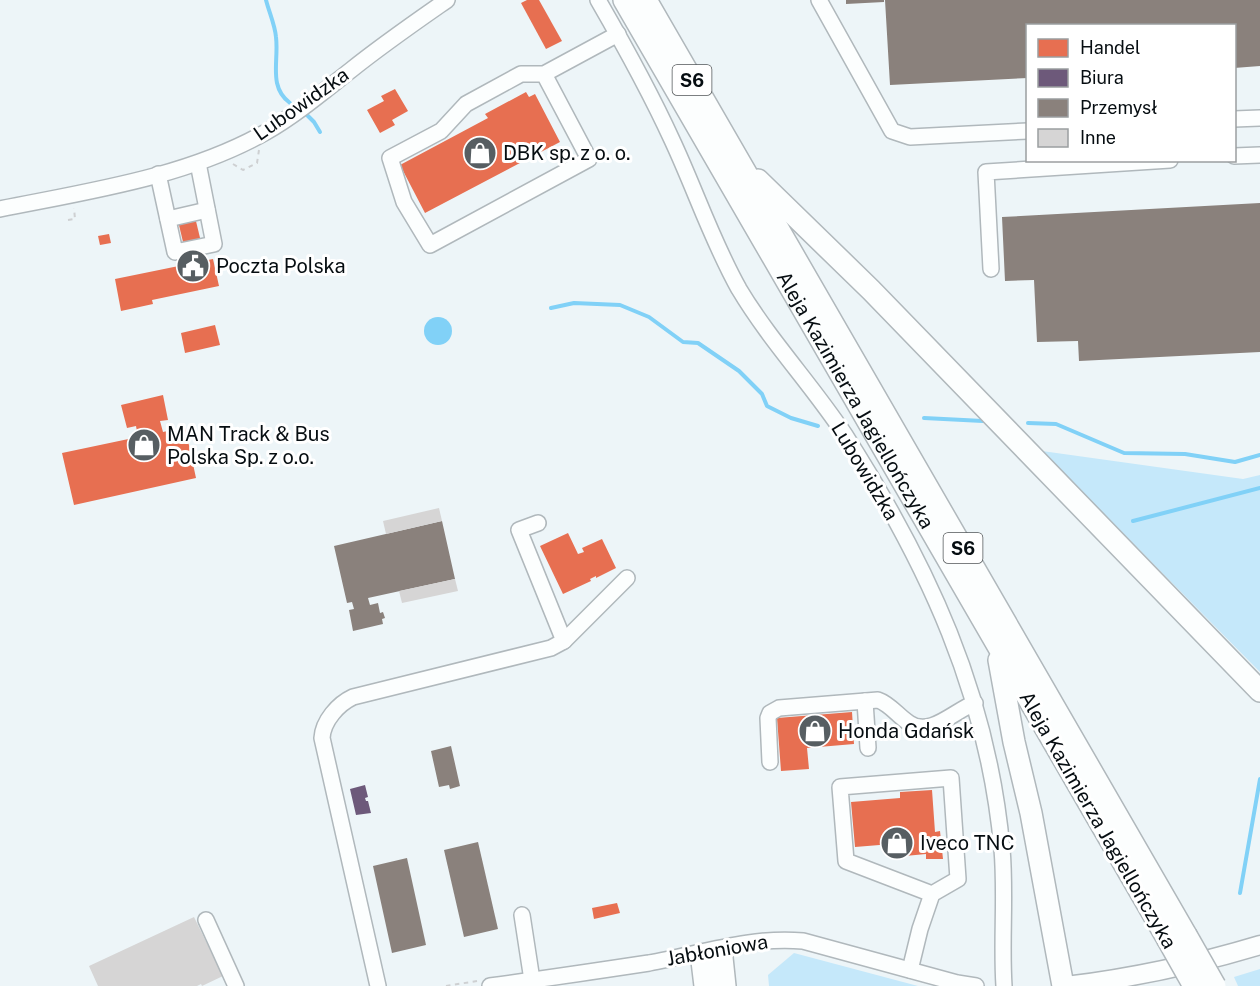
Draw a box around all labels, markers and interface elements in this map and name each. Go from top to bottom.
legend [1026,24,1236,162]
text: Handel [1080,37,1140,58]
street label: Lubowidzka [249,62,353,146]
road number: S6 [672,65,712,95]
text: Biura [1080,67,1124,88]
text: Przemysł [1080,97,1158,118]
text: Inne [1080,127,1116,148]
shop icon: DBK sp. z o. o. [462,135,498,171]
place label: DBK sp. z o. o. [503,141,630,165]
public building icon: Poczta Polska [175,248,211,284]
place label: Poczta Polska [216,254,346,278]
street label: Aleja Kazimierza Jagiellończyka [772,267,939,533]
street label: Lubowidzka [826,417,904,525]
place label: MAN Track & Bus Polska Sp. z o.o. [167,422,330,469]
shop icon: MAN Track & Bus Polska Sp. z o.o. [126,427,162,463]
road number: S6 [944,533,982,563]
street label: Aleja Kazimierza Jagiellończyka [1014,687,1182,953]
shop icon: Honda Gdańsk [797,713,833,749]
place label: Honda Gdańsk [838,719,974,743]
shop icon: Iveco TNC [879,825,915,861]
place label: Iveco TNC [920,831,1014,855]
street label: Jabłoniowa [664,929,770,971]

